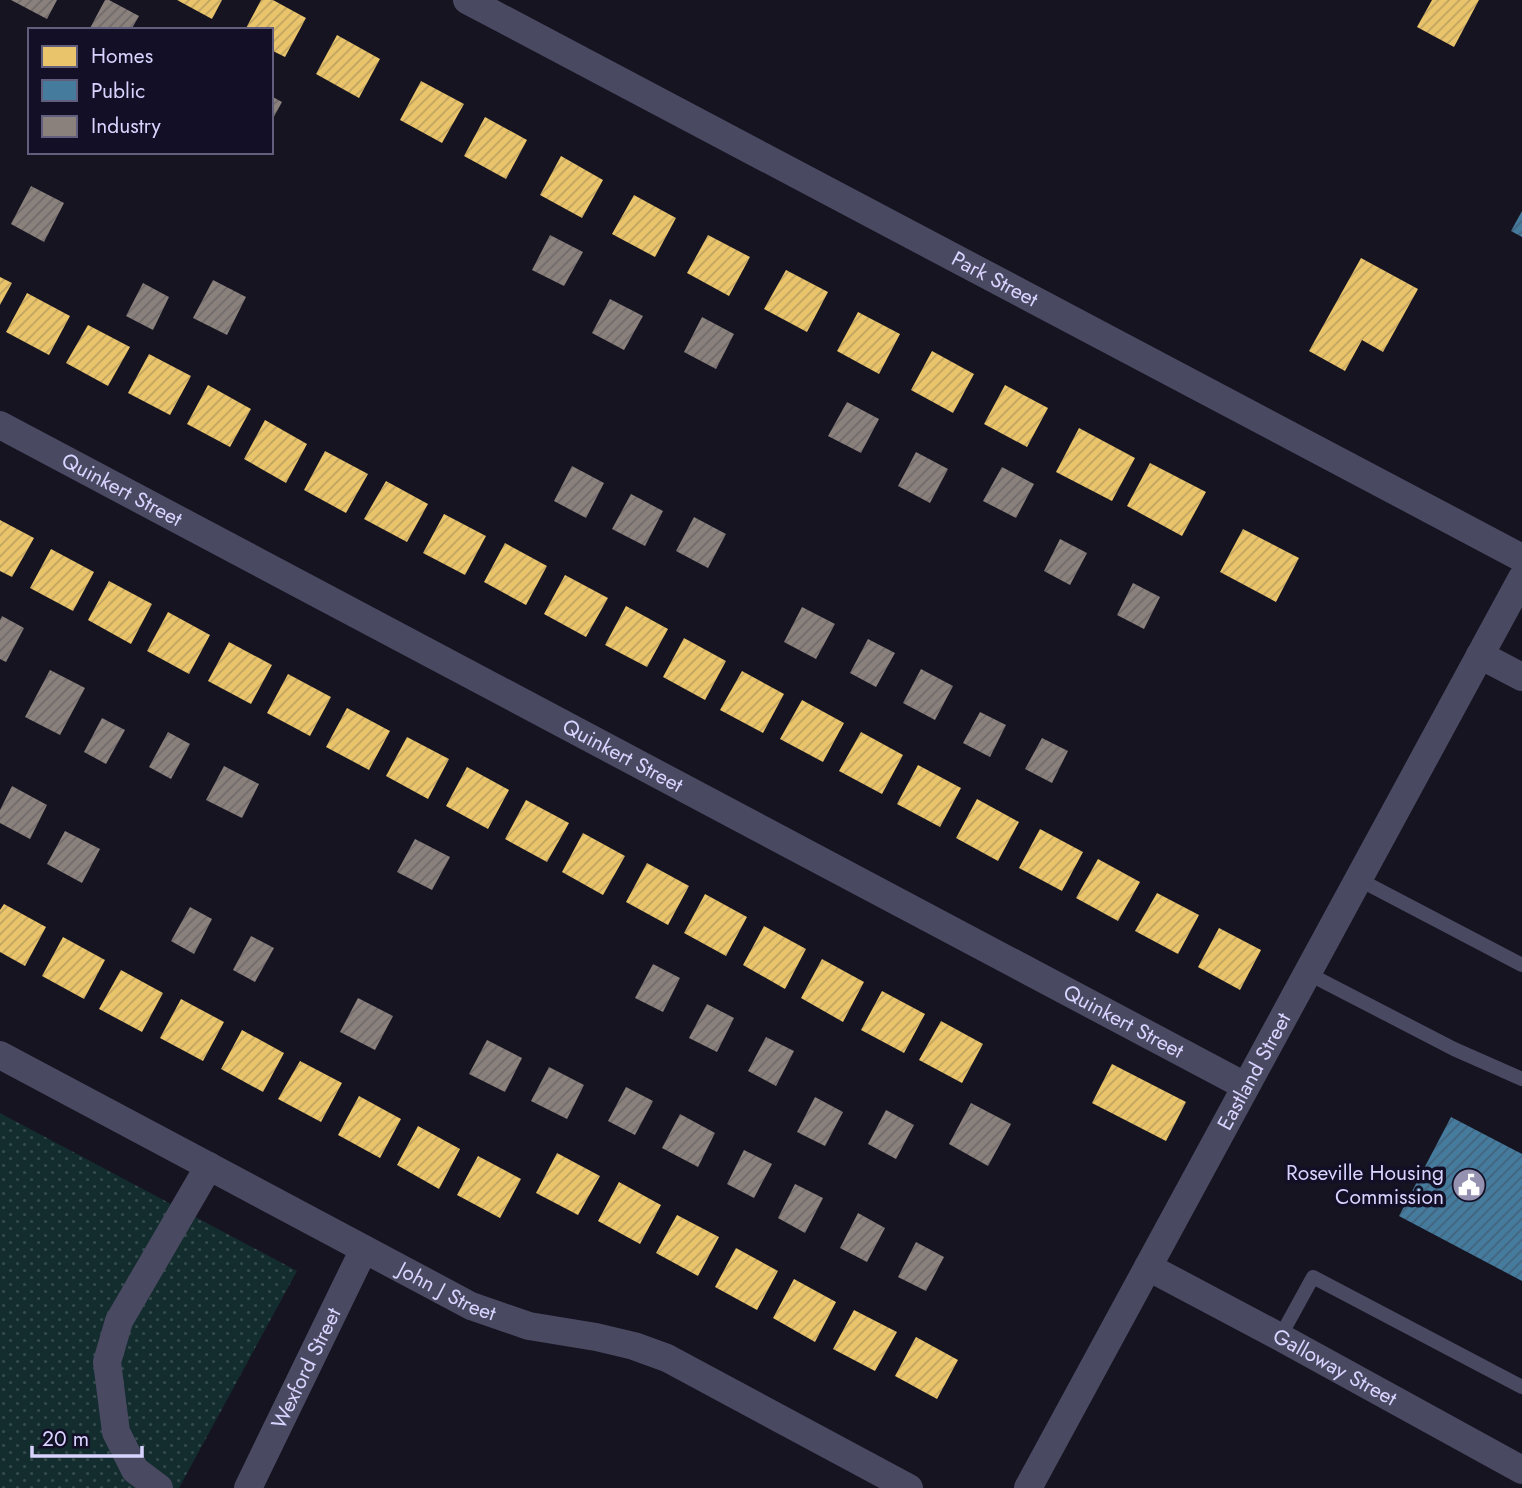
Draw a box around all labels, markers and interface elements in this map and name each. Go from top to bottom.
legend [28,28,273,154]
text: Homes [91,41,153,71]
text: Public [91,76,145,106]
text: Industry [91,111,162,141]
street label: Park Street [946,244,1043,314]
street label: Quinkert Street [56,445,187,534]
street label: Quinkert Street [557,711,688,800]
street label: Quinkert Street [1058,977,1189,1066]
street label: Eastland Street [1210,1007,1298,1136]
place label: Roseville Housing Commission [1286,1158,1444,1212]
public building icon: Roseville Housing Commission [1450,1166,1488,1204]
street label: John J Street [390,1253,500,1328]
street label: Wexford Street [264,1303,348,1434]
street label: Galloway Street [1267,1321,1402,1413]
scale bar [32,1414,142,1458]
text: 20 m [42,1424,89,1454]

